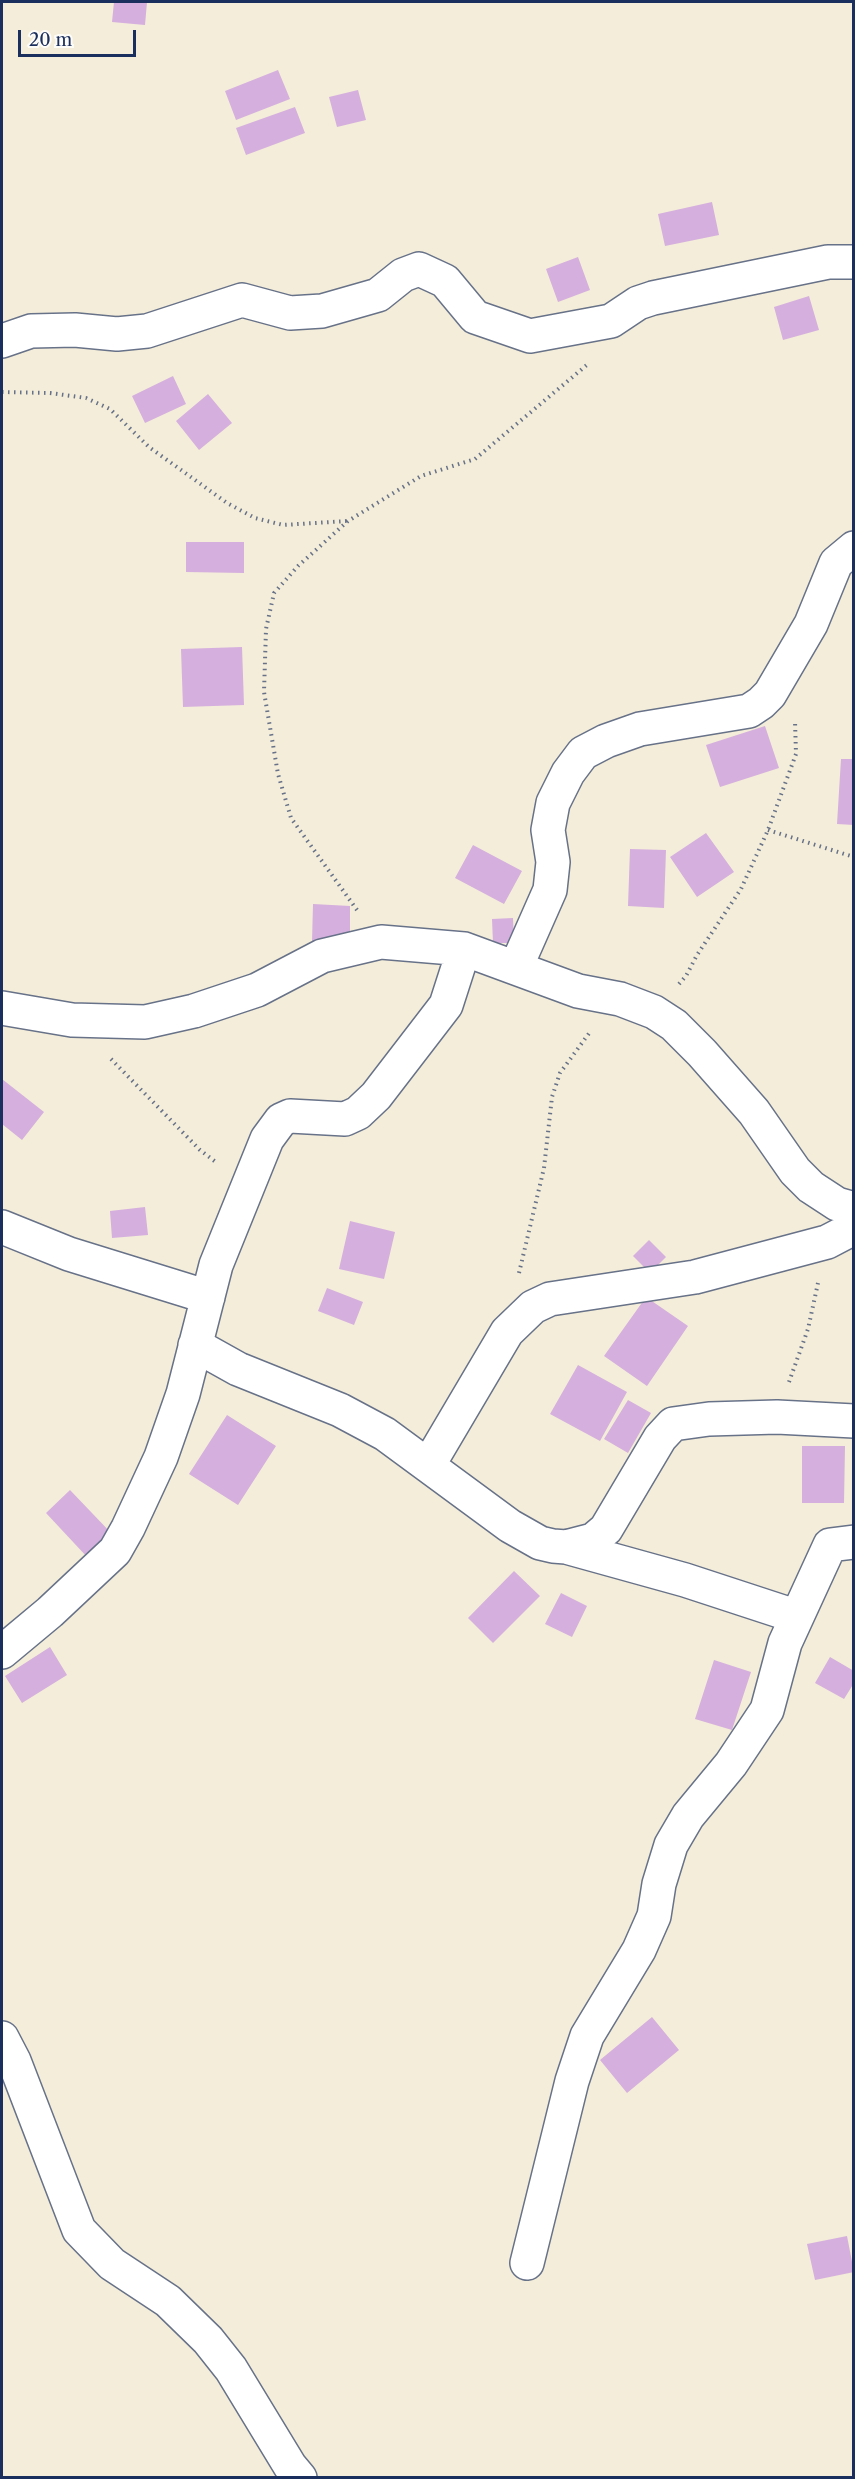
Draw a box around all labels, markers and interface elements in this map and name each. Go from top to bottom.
scale bar [21,18,140,56]
text: 20 m [29,29,72,51]

